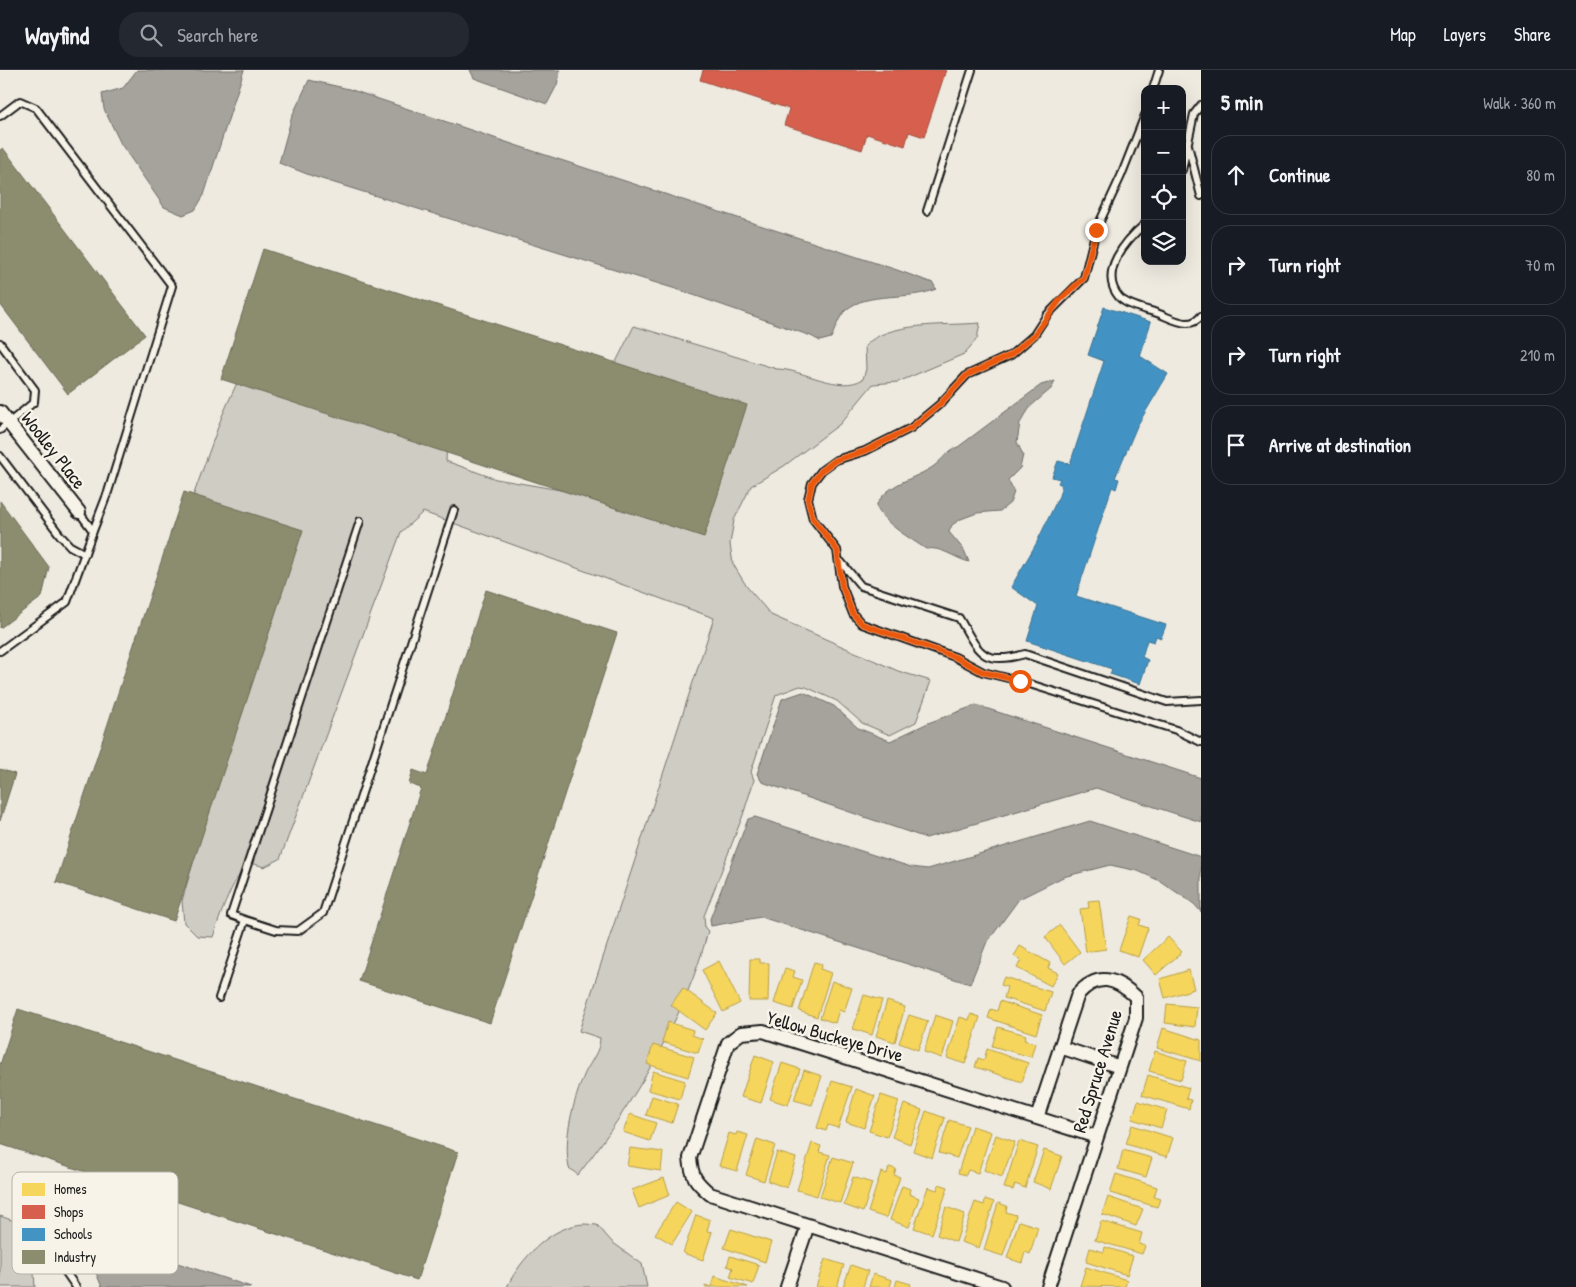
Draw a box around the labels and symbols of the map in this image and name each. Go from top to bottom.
route end [1085,219,1108,242]
street label: Woolley Place [16,406,93,494]
route start [1009,670,1032,693]
street label: Yellow Buckeye Drive [764,1004,907,1068]
street label: Red Spruce Avenue [1066,1006,1128,1136]
legend [12,1172,178,1274]
text: Homes [54,1179,87,1198]
text: Shops [54,1202,83,1222]
text: Schools [54,1224,92,1243]
text: Industry [54,1247,96,1267]

